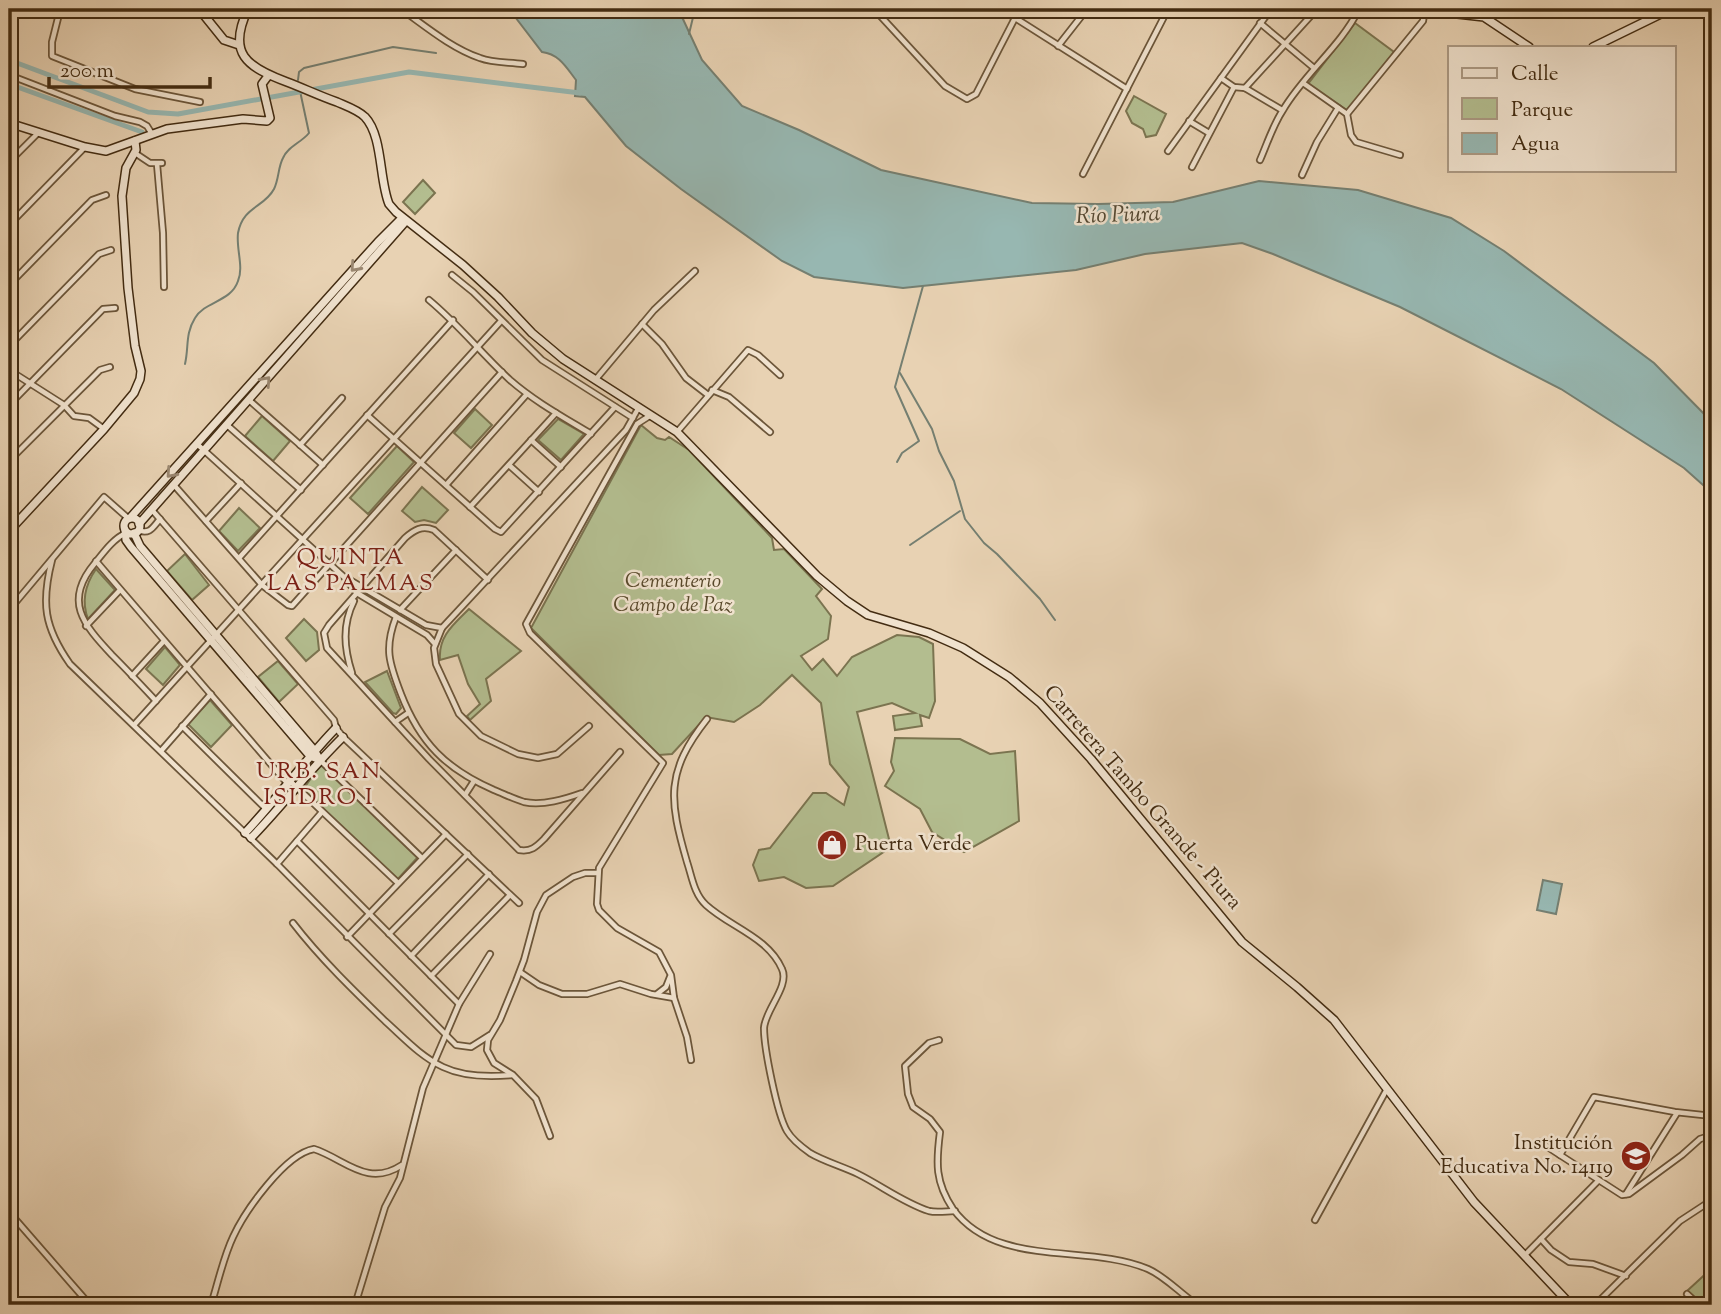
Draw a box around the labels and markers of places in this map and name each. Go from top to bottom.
shop icon: Puerta Verde [815,828,849,862]
place label: Puerta Verde [855,830,972,860]
place label: Institución Educativa No. 14119 [1440,1129,1613,1183]
school or university icon: Institución Educativa No. 14119 [1619,1139,1653,1173]

